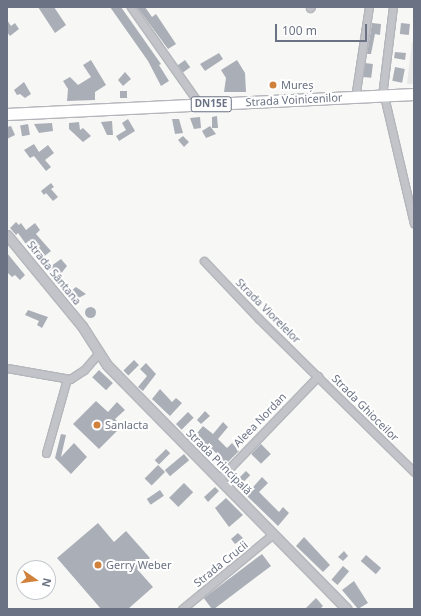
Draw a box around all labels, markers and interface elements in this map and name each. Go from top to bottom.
scale bar [277,16,369,42]
text: 100 m [282,22,317,39]
place label: Mureș [281,78,314,92]
marker: Mureș [268,80,278,90]
street label: Strada Voinicenilor [245,91,343,109]
road number: DN15E [190,96,232,112]
street label: Strada Sântana [24,238,84,308]
street label: Strada Viorelelor [233,276,303,346]
street label: Strada Ghioceilor [329,372,401,444]
street label: Aleea Nordan [231,390,289,450]
place label: Sanlacta [105,418,148,432]
marker: Sanlacta [92,420,102,430]
street label: Strada Principală [184,427,254,497]
street label: Strada Crucii [191,538,251,590]
place label: Gerry Weber [106,558,171,572]
north arrow [16,560,56,600]
marker: Gerry Weber [93,560,103,570]
text: N [39,577,56,589]

